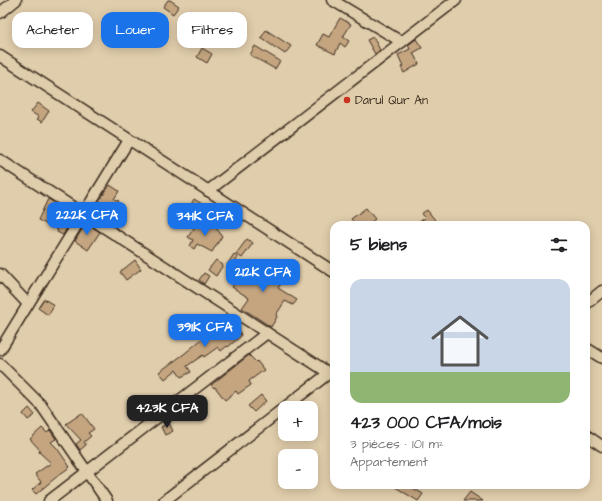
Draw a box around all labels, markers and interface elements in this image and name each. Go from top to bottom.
chip: Acheter [12,12,93,48]
chip: Louer [101,12,169,48]
chip: Filtres [177,12,247,48]
place label: Darul Qur An [355,92,428,109]
marker: Darul Qur An [342,95,352,105]
pin: 222K CFA [46,202,128,236]
pin: 341K CFA [164,203,246,237]
text: 222K CFA [56,206,118,224]
text: 341K CFA [177,207,233,225]
text: 5 biens [350,233,407,257]
icon: filters [548,234,570,256]
pin: 212K CFA [222,259,304,293]
text: 212K CFA [235,263,291,281]
icon: home [424,305,496,377]
pin: 391K CFA [164,314,246,348]
text: 391K CFA [177,318,233,336]
pin: 423K CFA [126,395,208,429]
text: 423K CFA [136,399,198,417]
map controls [278,401,318,489]
button: + [278,401,318,441]
text: 423 000 CFA/mois [350,411,502,435]
text: 3 pièces · 101 m² [350,435,444,453]
button: − [278,449,318,489]
text: Appartement [350,453,428,471]

